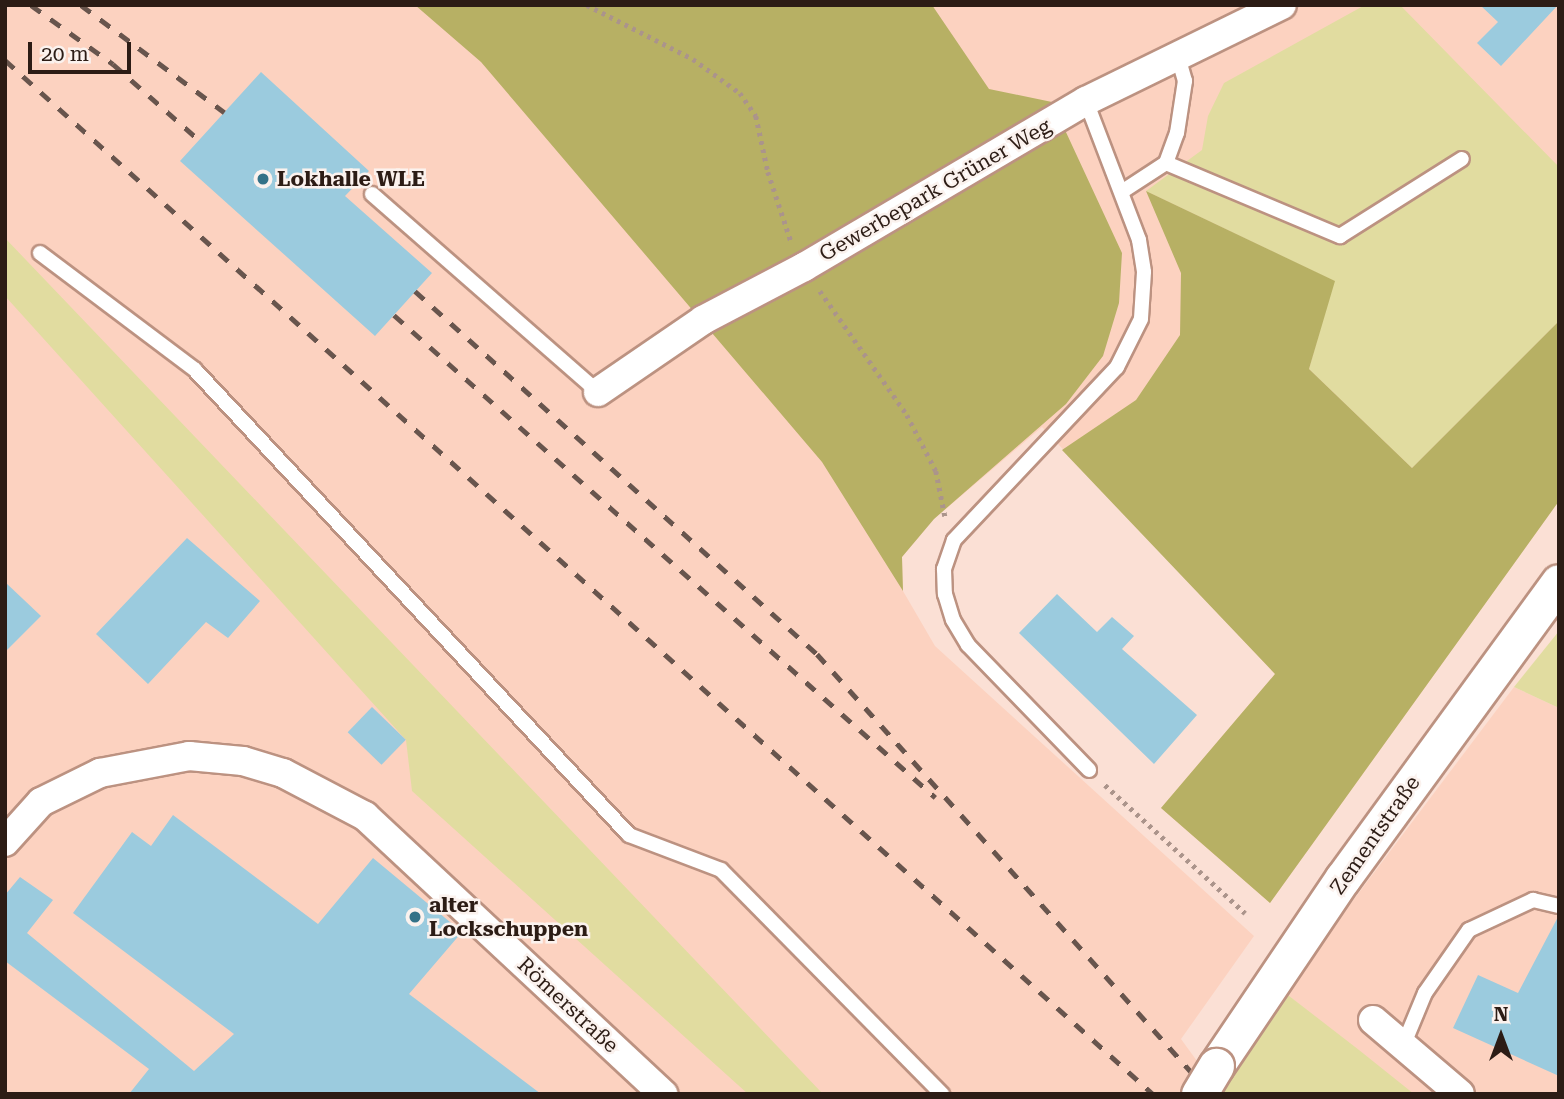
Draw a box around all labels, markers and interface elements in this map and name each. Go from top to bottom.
scale bar [32,28,135,72]
text: 20 m [41,42,89,66]
street label: Gewerbepark Grüner Weg [815,113,1055,267]
place label: Lokhalle WLE [277,166,425,192]
marker: Lokhalle WLE [255,171,271,187]
street label: Zementstraße [1325,771,1425,899]
place label: alter Lockschuppen [429,892,588,942]
marker: alter Lockschuppen [407,909,423,925]
street label: Römerstraße [512,952,624,1058]
north arrow [1466,1001,1536,1071]
text: N [1494,1003,1508,1026]

